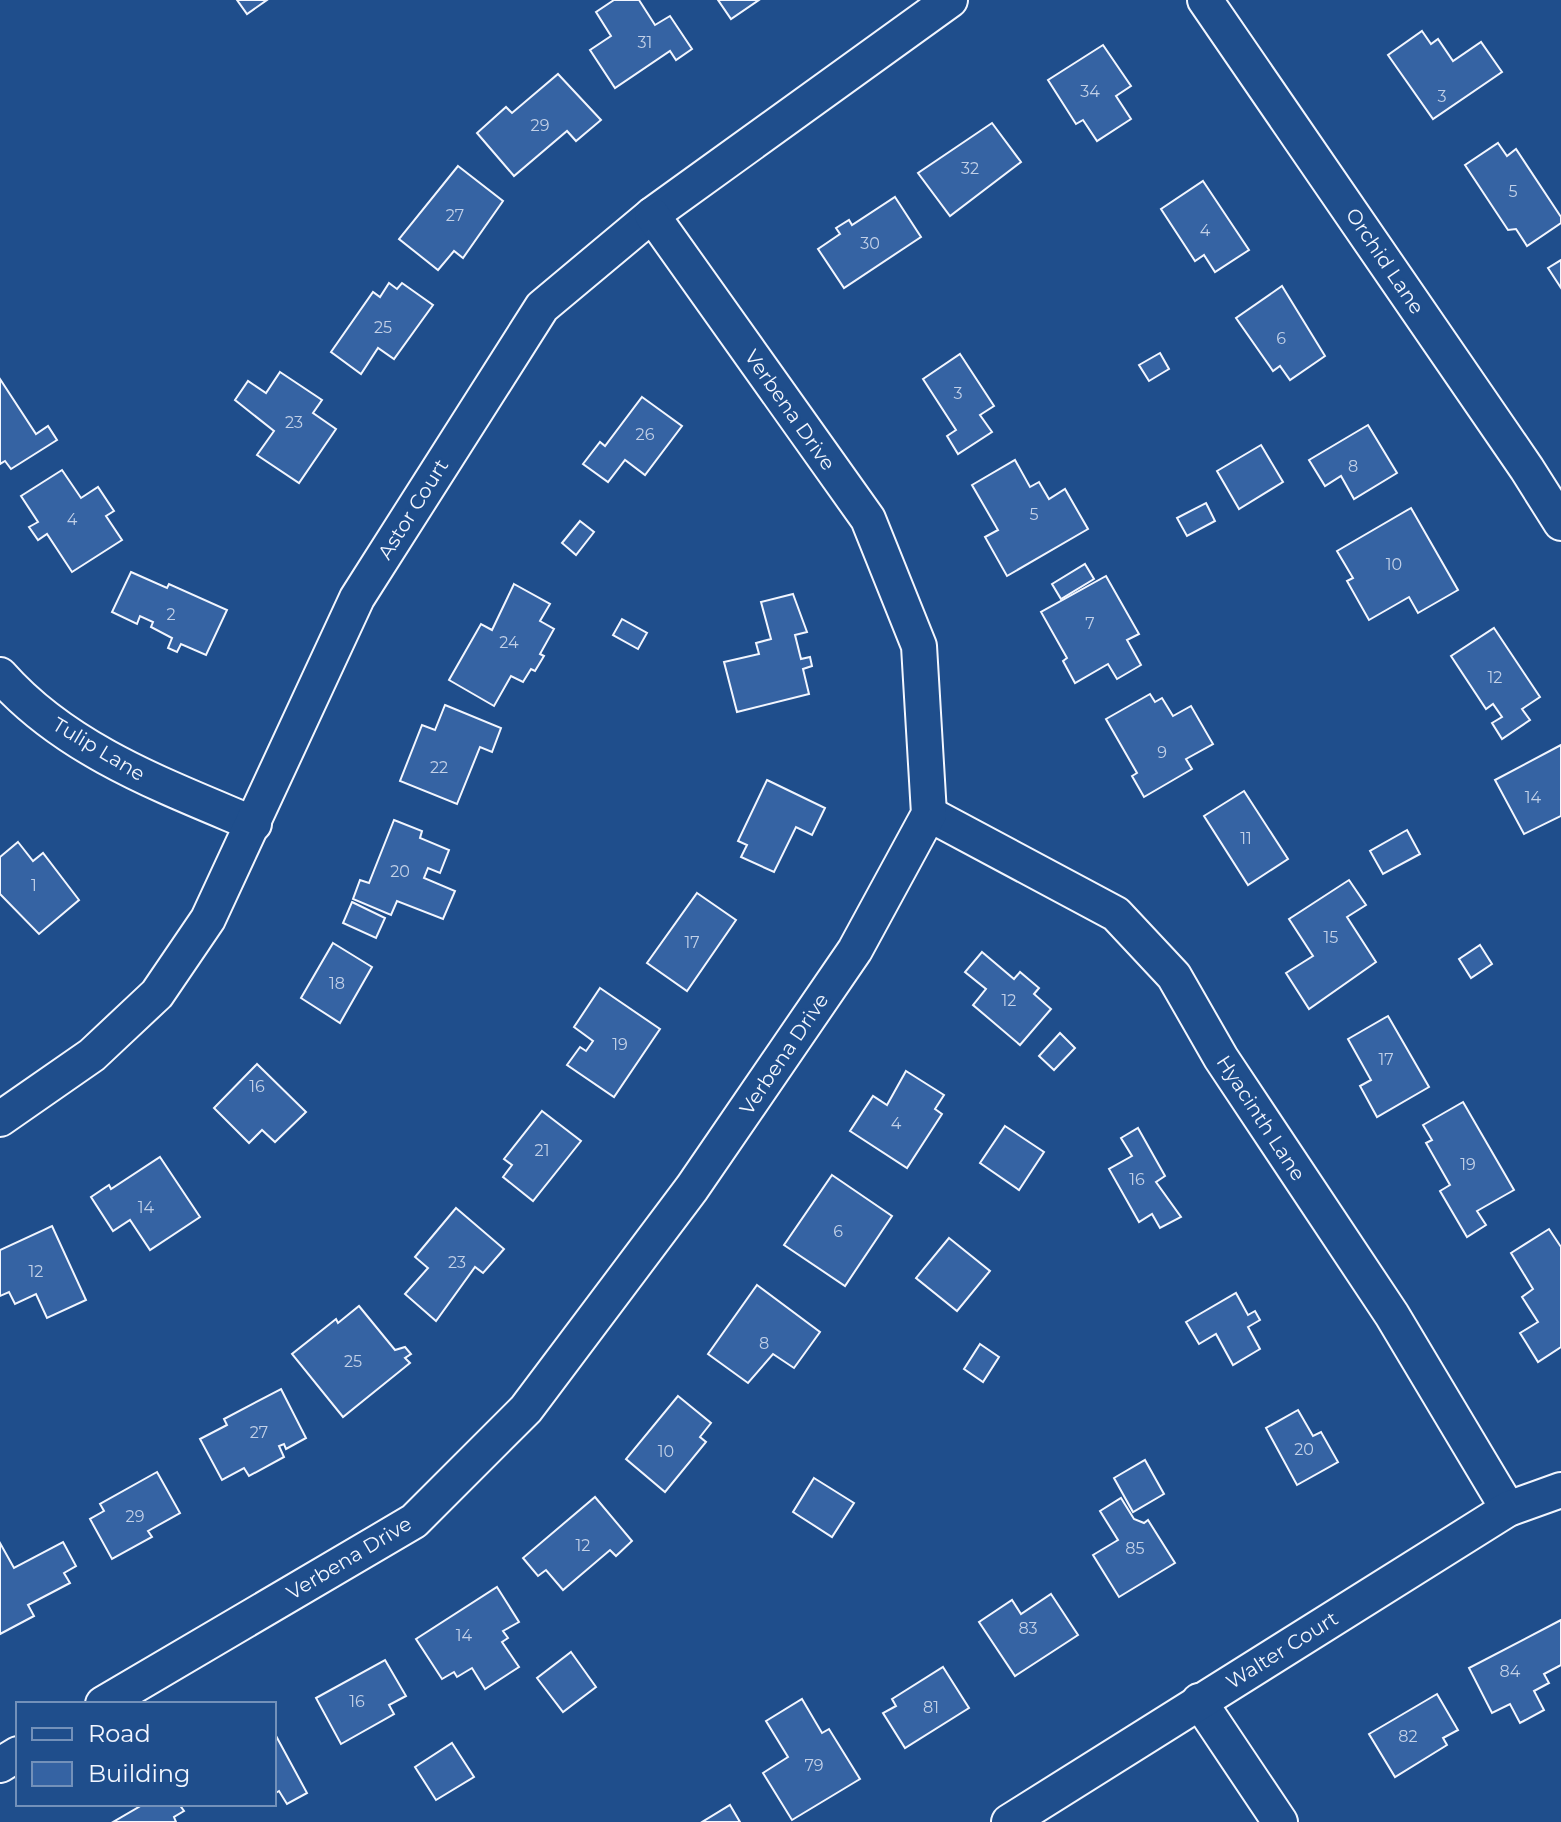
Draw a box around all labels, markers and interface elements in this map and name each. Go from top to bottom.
house number: 31 [638,33,652,52]
house number: 34 [1080,82,1100,101]
house number: 3 [1437,87,1447,106]
house number: 29 [531,116,549,135]
house number: 32 [961,159,979,178]
house number: 5 [1508,182,1518,201]
street label: Orchid Lane [1341,203,1429,319]
house number: 27 [446,206,464,225]
house number: 4 [1200,221,1211,240]
house number: 30 [860,234,880,253]
house number: 25 [374,318,392,337]
house number: 6 [1276,329,1286,348]
street label: Verbena Drive [740,345,840,475]
house number: 3 [953,384,963,403]
house number: 23 [285,413,303,432]
house number: 26 [636,425,655,444]
street label: Astor Court [373,454,453,564]
house number: 8 [1348,457,1358,476]
house number: 5 [1029,505,1039,524]
house number: 4 [67,510,78,529]
house number: 10 [1386,555,1402,574]
house number: 2 [166,605,176,624]
house number: 7 [1085,614,1095,633]
house number: 24 [499,633,519,652]
house number: 12 [1488,668,1502,687]
street label: Tulip Lane [49,712,149,786]
house number: 9 [1157,743,1167,762]
house number: 22 [430,758,448,777]
house number: 14 [1525,788,1542,807]
house number: 11 [1240,829,1252,848]
house number: 20 [390,862,410,881]
house number: 1 [31,876,37,895]
house number: 15 [1324,928,1338,947]
house number: 17 [684,933,700,952]
house number: 18 [329,974,345,993]
street label: Verbena Drive [735,989,833,1119]
house number: 12 [1002,991,1016,1010]
house number: 19 [612,1035,628,1054]
house number: 17 [1378,1050,1394,1069]
street label: Hyacinth Lane [1212,1051,1310,1185]
house number: 16 [249,1077,265,1096]
house number: 4 [891,1114,902,1133]
house number: 21 [535,1141,549,1160]
house number: 19 [1460,1155,1476,1174]
house number: 16 [1129,1170,1145,1189]
house number: 14 [138,1198,155,1217]
house number: 6 [833,1222,843,1241]
house number: 23 [448,1253,466,1272]
house number: 12 [29,1262,43,1281]
house number: 8 [759,1334,769,1353]
house number: 25 [344,1352,362,1371]
house number: 27 [250,1423,268,1442]
house number: 20 [1294,1440,1314,1459]
house number: 10 [658,1442,674,1461]
house number: 29 [126,1507,144,1526]
street label: Verbena Drive [282,1511,416,1605]
house number: 12 [576,1536,590,1555]
house number: 85 [1125,1539,1145,1558]
street label: Walter Court [1222,1606,1342,1694]
house number: 83 [1018,1619,1038,1638]
house number: 14 [456,1626,473,1645]
house number: 84 [1500,1662,1521,1681]
house number: 16 [349,1692,365,1711]
house number: 81 [923,1698,939,1717]
legend [16,1702,276,1806]
text: Road [88,1719,151,1748]
house number: 82 [1398,1727,1418,1746]
house number: 79 [804,1756,824,1775]
text: Building [88,1759,191,1788]

